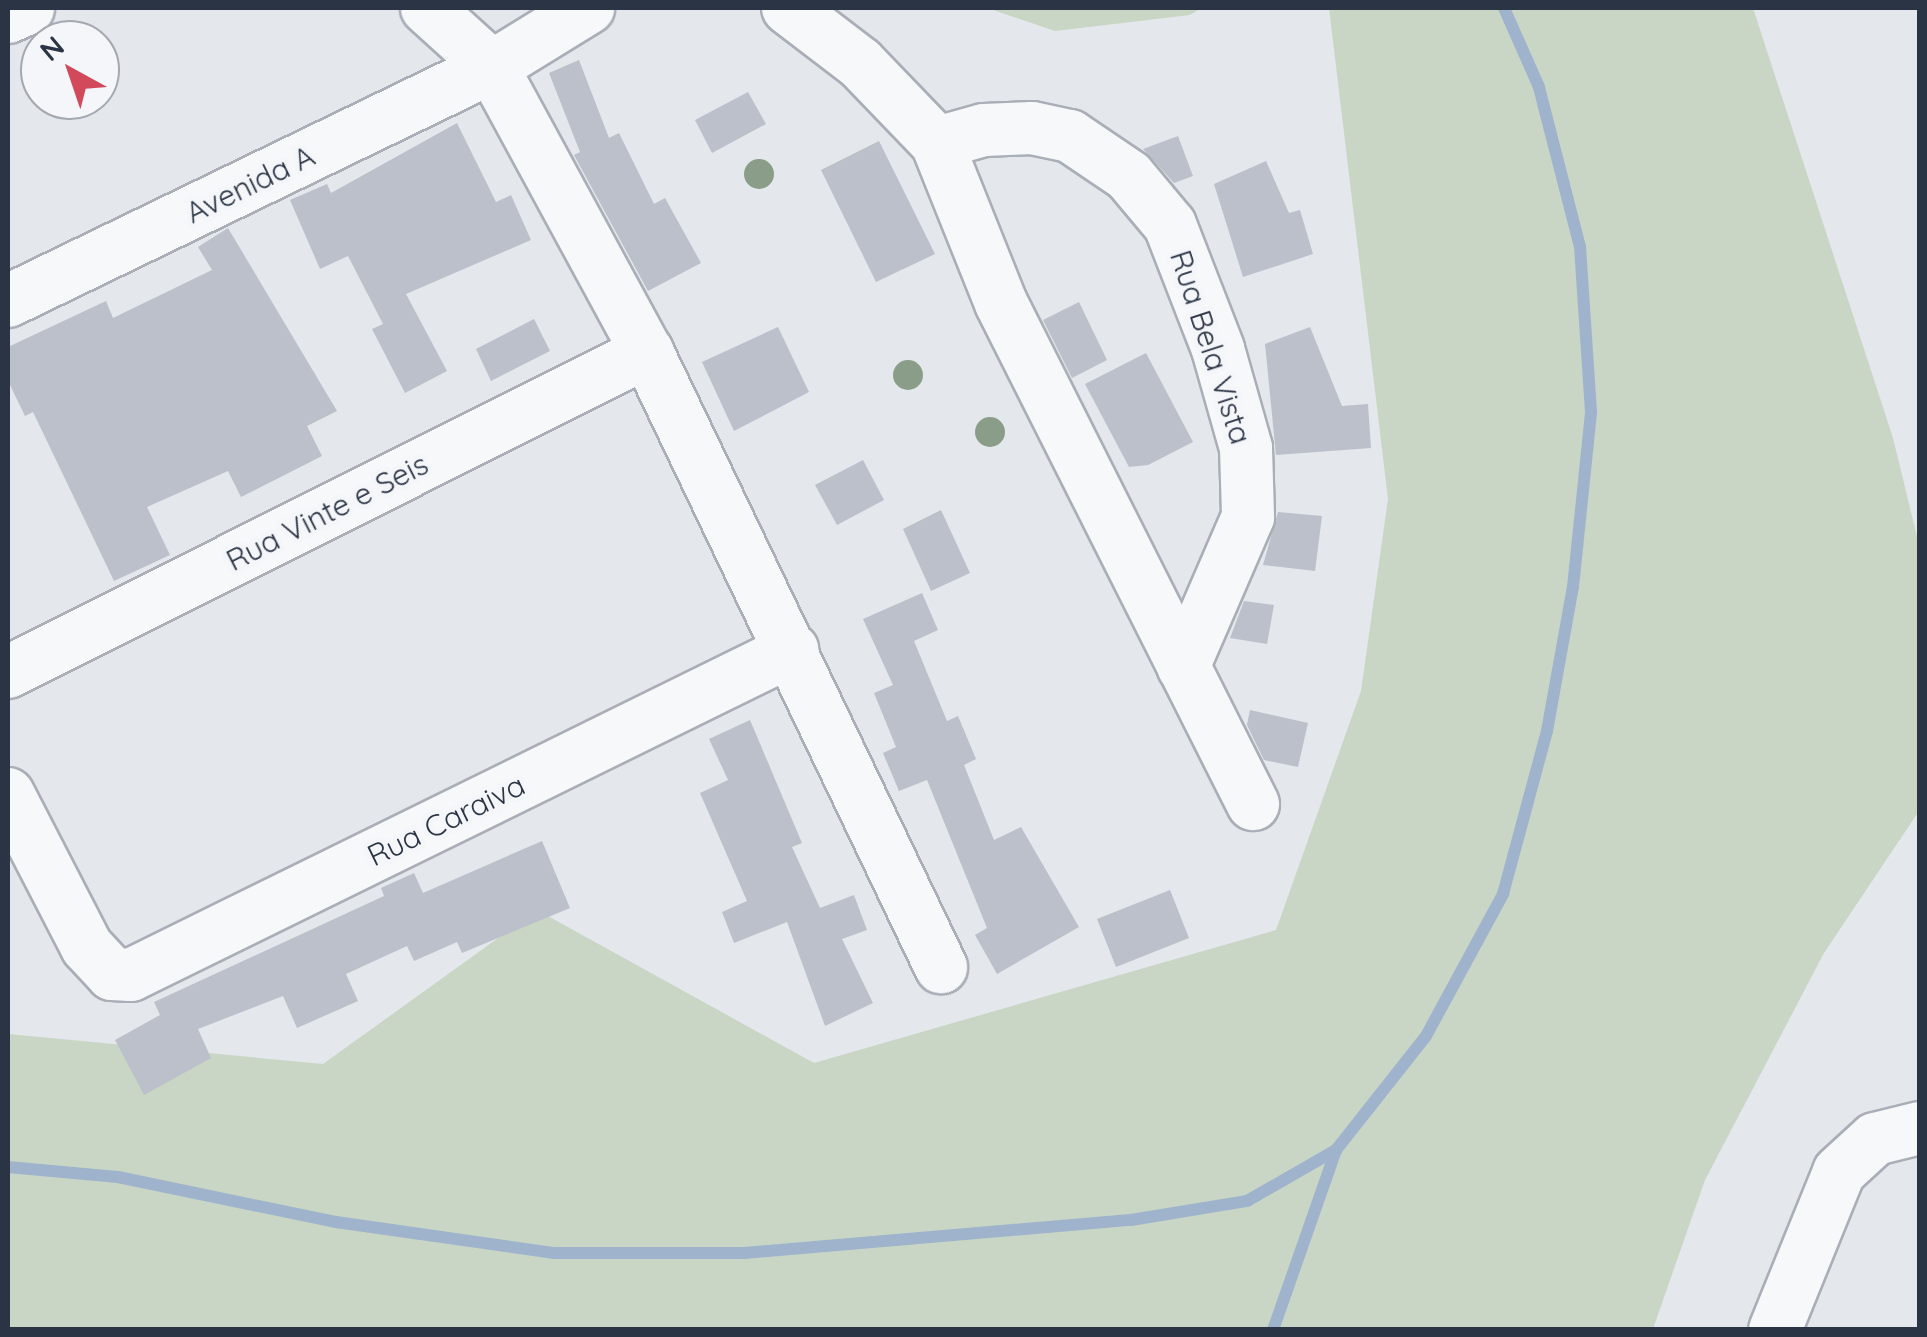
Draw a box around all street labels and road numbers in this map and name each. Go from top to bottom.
street label: Avenida A [180,137,320,231]
street label: Rua Bela Vista [1163,245,1259,449]
street label: Rua Vinte e Seis [220,446,434,578]
street label: Rua Caraiva [361,766,531,874]

